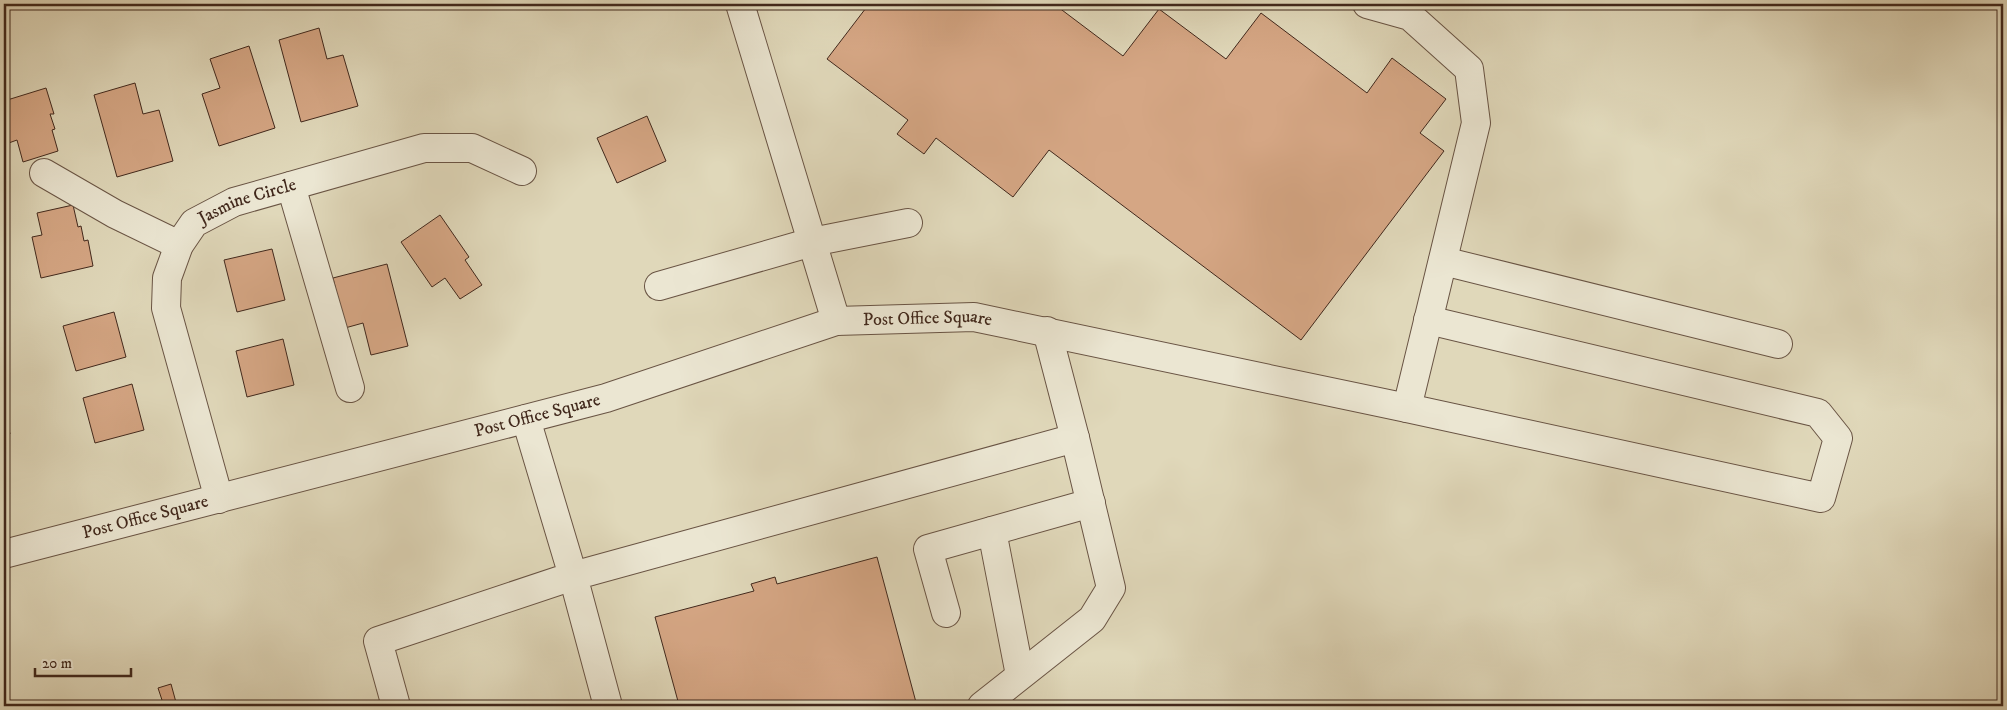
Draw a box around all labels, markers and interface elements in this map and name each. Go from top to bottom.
street label: Jasmine Circle [193,174,299,231]
street label: Post Office Square [863,305,994,331]
street label: Post Office Square [472,389,603,443]
street label: Post Office Square [80,491,211,544]
scale bar [35,645,131,677]
text: 20 m [42,654,72,673]

